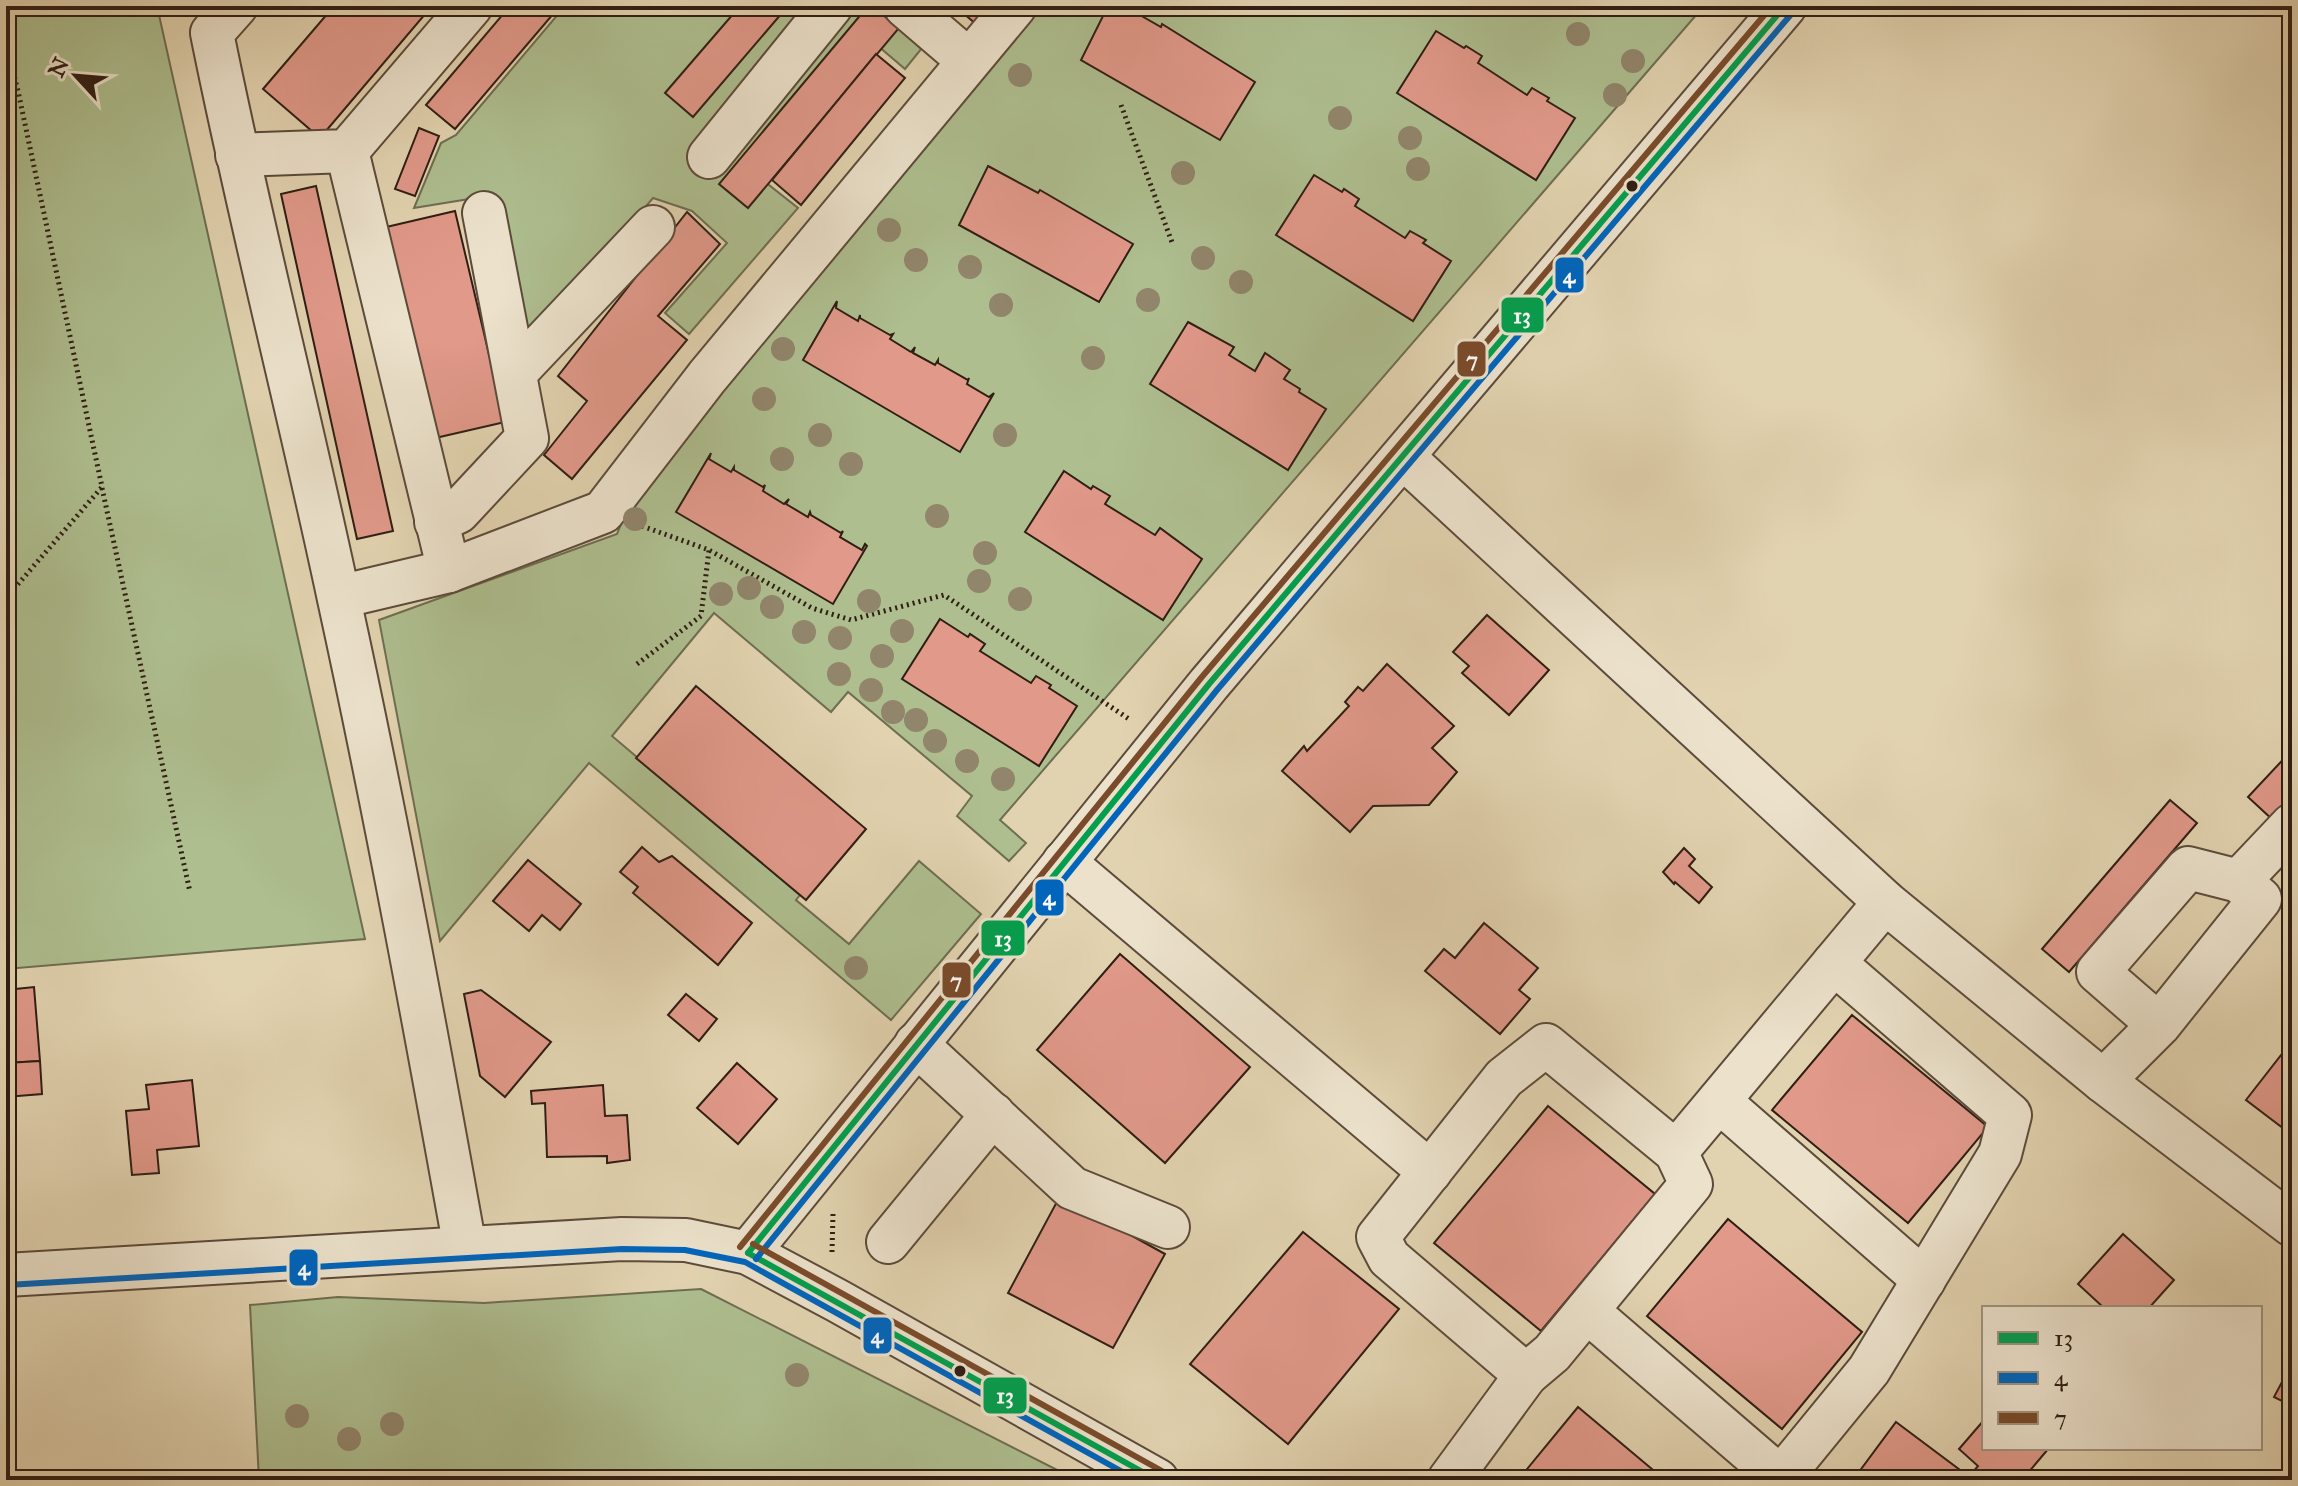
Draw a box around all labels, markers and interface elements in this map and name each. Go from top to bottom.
north arrow [36,36,116,116]
text: N [42,53,75,82]
unlabelled marker [1624,178,1640,194]
line badge: 4 [1554,256,1585,294]
text: 4 [1563,262,1577,289]
line badge: 13 [1500,296,1545,334]
text: 13 [1513,302,1531,329]
line badge: 7 [1456,340,1487,378]
text: 7 [1466,346,1478,373]
line badge: 4 [1034,878,1065,917]
text: 4 [1043,884,1057,911]
line badge: 13 [980,919,1026,957]
text: 13 [994,925,1012,952]
line badge: 7 [941,961,972,999]
text: 7 [950,967,962,994]
line badge: 4 [288,1248,319,1287]
text: 4 [298,1254,312,1281]
legend [1982,1306,2262,1450]
line badge: 4 [862,1316,893,1355]
text: 4 [871,1322,885,1349]
text: 13 [2054,1323,2073,1353]
unlabelled marker [952,1363,968,1379]
text: 4 [2054,1363,2068,1393]
line badge: 13 [982,1376,1028,1415]
text: 13 [996,1382,1014,1409]
text: 7 [2054,1403,2067,1433]

